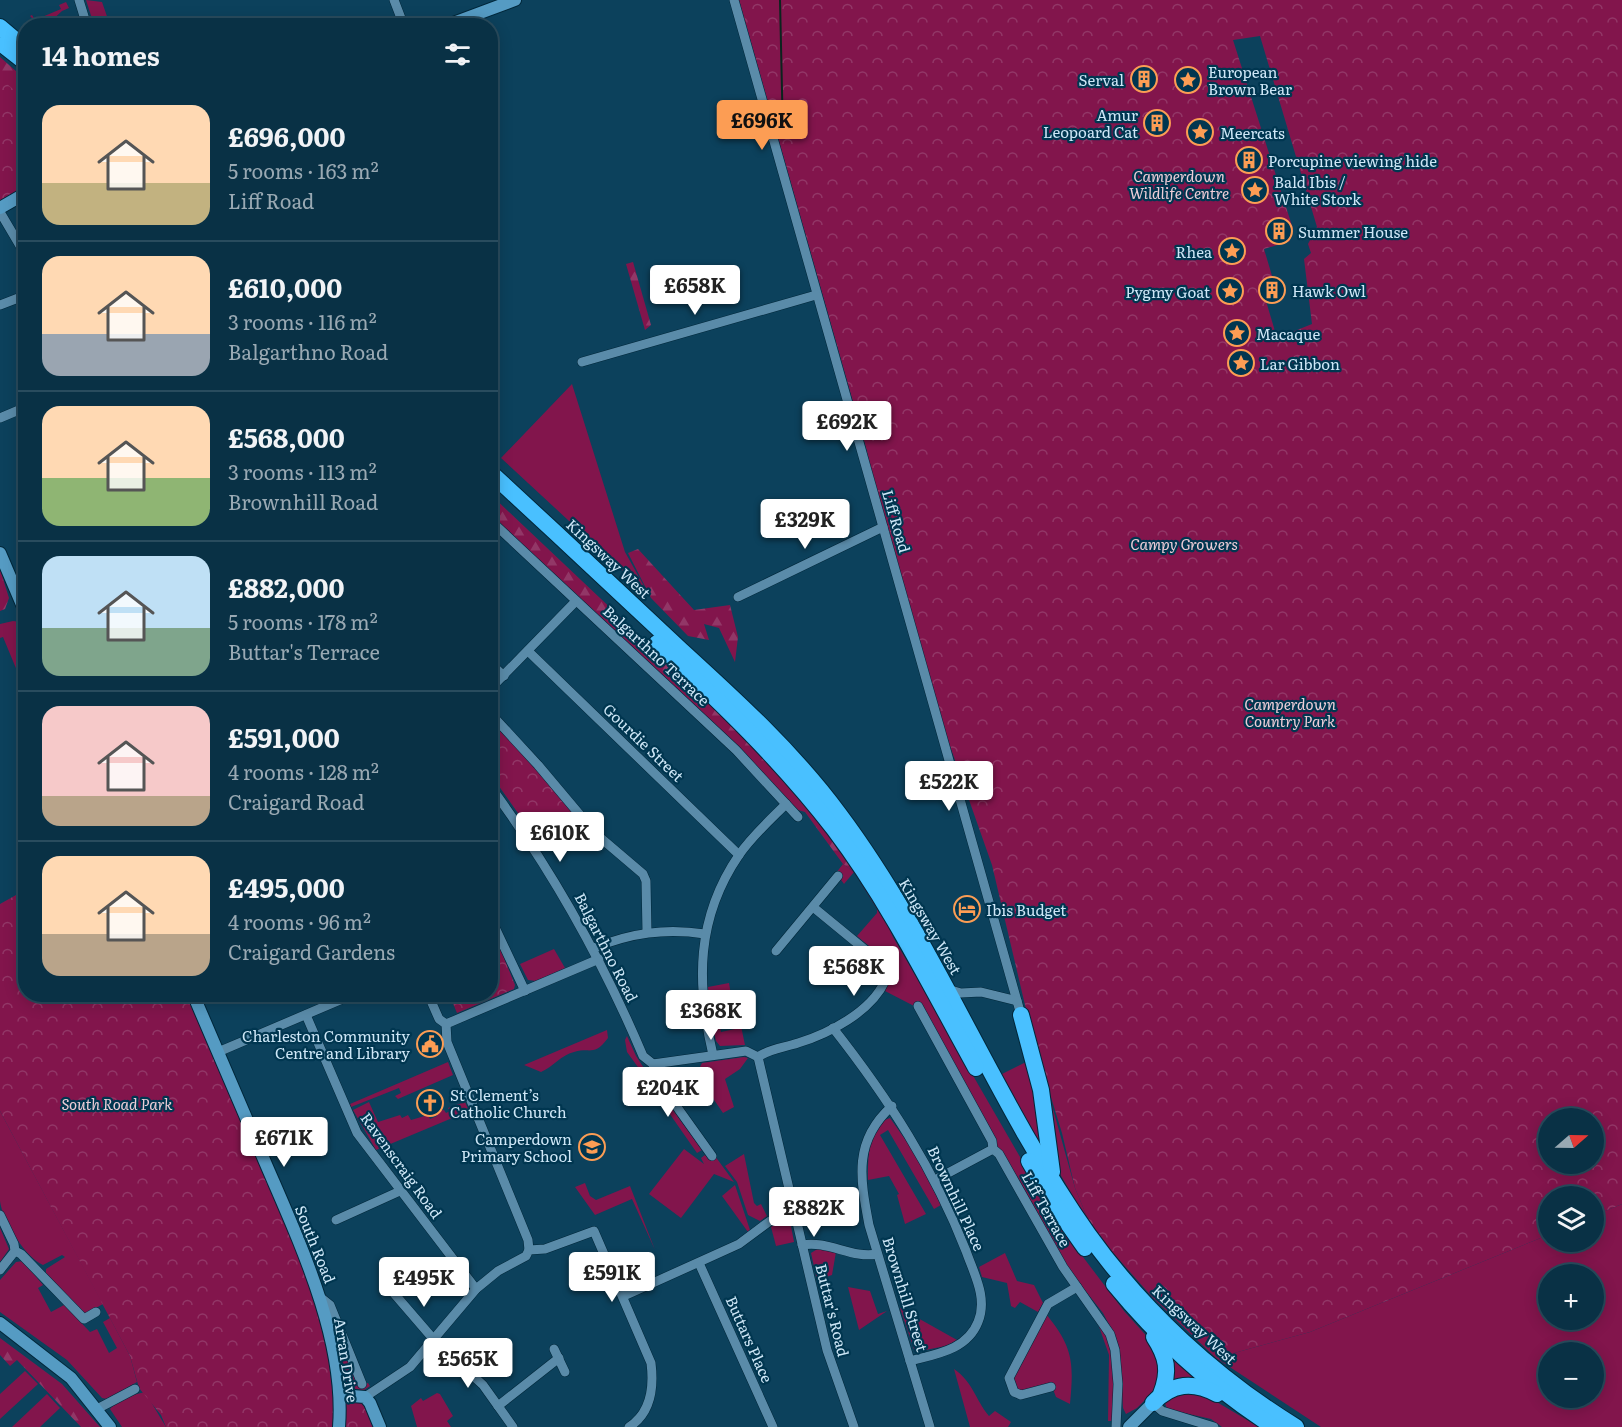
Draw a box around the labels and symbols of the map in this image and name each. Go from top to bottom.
place label: European Brown Bear [1208,60,1292,100]
building icon: Serval [1129,64,1159,94]
place icon: European Brown Bear [1173,65,1203,95]
place label: Serval [1079,68,1124,91]
pin: £696K [720,100,804,151]
place label: Amur Leopoard Cat [1043,103,1138,143]
building icon: Amur Leopoard Cat [1142,108,1172,138]
place icon: Meercats [1185,117,1215,147]
place label: Meercats [1220,121,1285,144]
building icon: Porcupine viewing hide [1234,145,1264,175]
place label: Porcupine viewing hide [1268,149,1437,172]
park label: Camperdown Wildlife Centre [1129,164,1229,204]
place label: Bald Ibis / White Stork [1274,170,1362,210]
place icon: Bald Ibis / White Stork [1240,175,1270,205]
building icon: Summer House [1264,216,1294,246]
place label: Summer House [1298,220,1408,243]
place icon: Rhea [1217,236,1247,266]
place label: Rhea [1176,240,1213,263]
pin: £658K [653,265,737,316]
building icon: Hawk Owl [1257,275,1287,305]
place icon: Pygmy Goat [1215,276,1245,306]
place label: Hawk Owl [1292,279,1366,302]
place label: Pygmy Goat [1125,280,1210,303]
place icon: Macaque [1222,318,1252,348]
place label: Macaque [1256,322,1321,345]
place icon: Lar Gibbon [1226,348,1256,378]
place label: Lar Gibbon [1260,352,1340,375]
pin: £692K [805,401,889,452]
street label: Liff Road [877,487,917,555]
pin: £329K [763,499,847,550]
street label: Kingsway West [562,513,656,603]
park label: Campy Growers [1130,532,1238,555]
street label: Balgarthno Terrace [598,599,716,711]
park label: Camperdown Country Park [1244,692,1336,732]
street label: Gourdie Street [598,697,690,787]
pin: £522K [907,761,991,812]
pin: £610K [518,812,602,863]
street label: Kingsway West [894,873,968,979]
street label: Balgarthno Road [569,888,645,1006]
hotel icon: Ibis Budget [952,894,982,924]
place label: Ibis Budget [986,898,1066,921]
pin: £568K [812,946,896,997]
pin: £368K [669,990,753,1041]
place label: Charleston Community Centre and Library [242,1024,410,1064]
public building icon: Charleston Community Centre and Library [415,1029,445,1059]
pin: £204K [626,1067,710,1118]
place label: St Clement’s Catholic Church [450,1083,567,1123]
church icon: St Clement’s Catholic Church [415,1088,445,1118]
park label: South Road Park [62,1092,173,1115]
street label: Ravenscraig Road [356,1107,448,1223]
north arrow [1538,1108,1604,1174]
pin: £671K [242,1117,326,1168]
place label: Camperdown Primary School [461,1127,572,1167]
school or university icon: Camperdown Primary School [577,1132,607,1162]
street label: Brownhill Place [923,1142,992,1254]
street label: Liff Terrace [1017,1167,1077,1251]
pin: £882K [772,1187,856,1238]
street label: South Road [290,1202,342,1286]
street label: Brownhill Street [878,1234,934,1354]
pin: £591K [570,1252,654,1303]
pin: £495K [382,1257,466,1308]
street label: Buttar's Road [810,1261,856,1359]
street label: Kingsway West [1148,1279,1242,1369]
street label: Buttars Place [721,1292,780,1386]
street label: Arran Drive [329,1316,365,1404]
pin: £565K [426,1338,510,1389]

